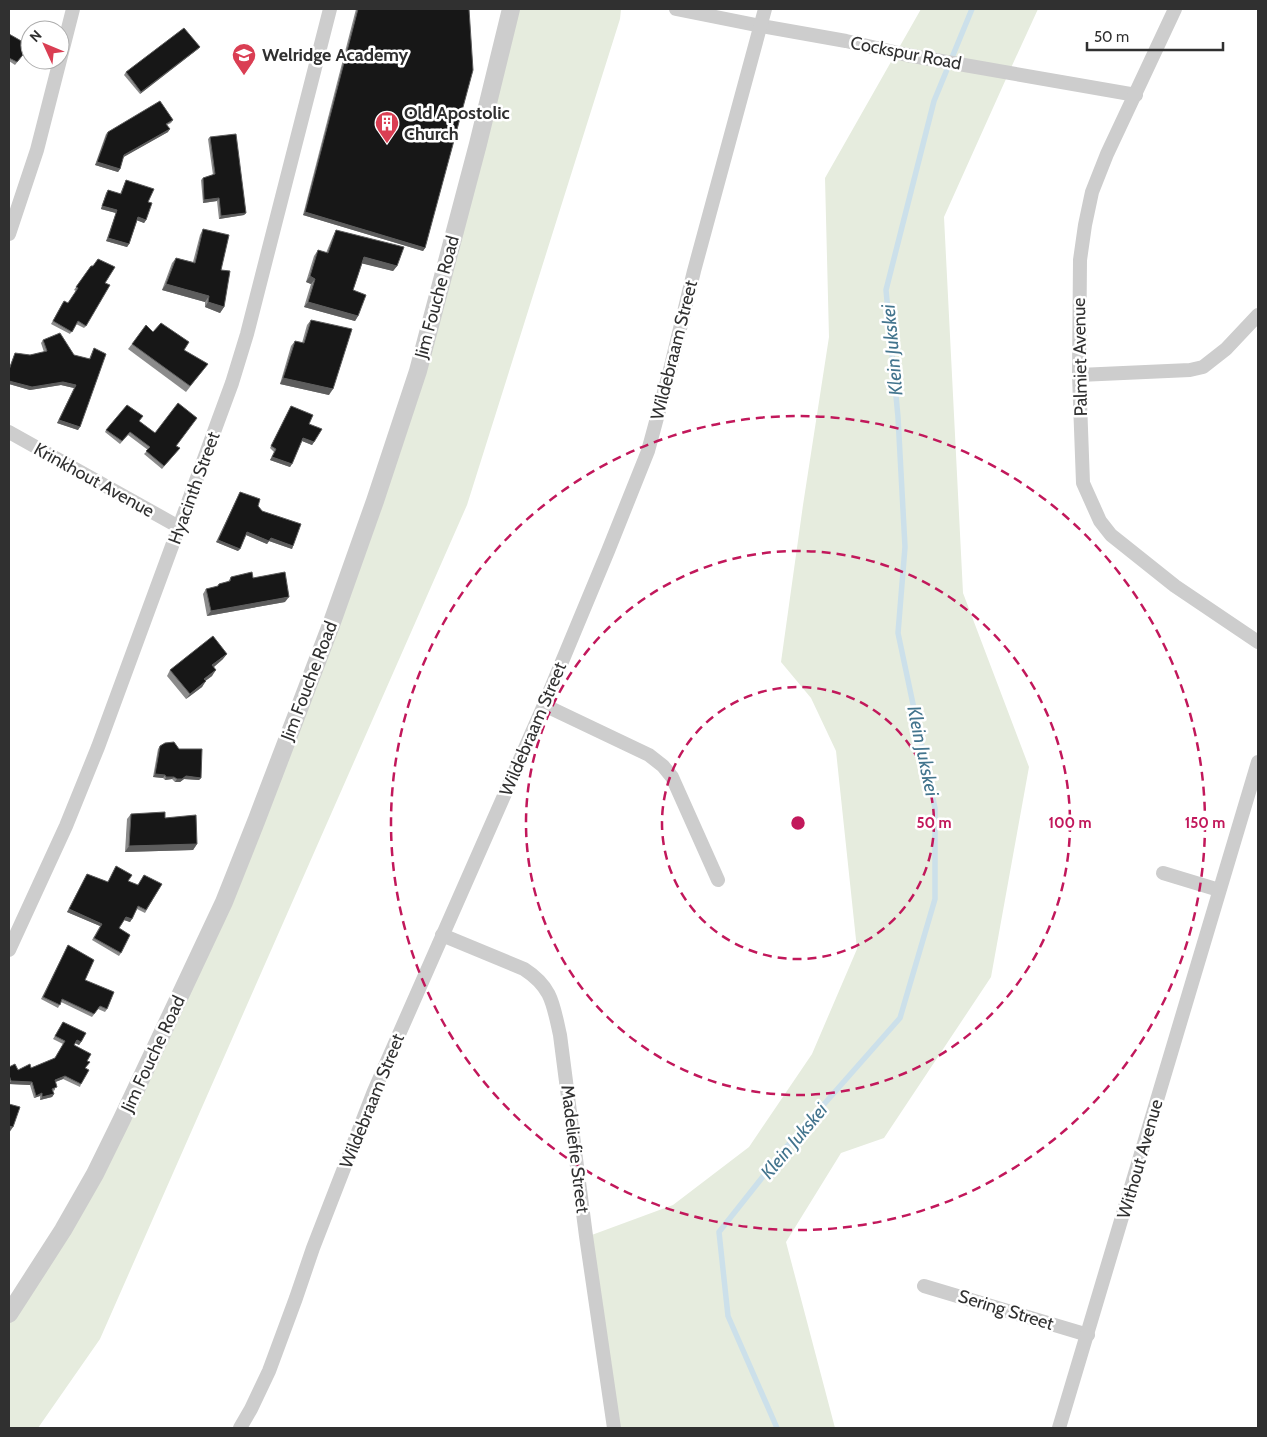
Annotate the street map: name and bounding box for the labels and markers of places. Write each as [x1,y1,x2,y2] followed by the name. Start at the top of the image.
[231,42,257,76] school or university icon: Welridge Academy
[262,44,409,66] place label: Welridge Academy
[404,102,510,145] place label: Old Apostolic Church
[374,110,400,144] building icon: Old Apostolic Church
[789,814,807,832] centre of rings

